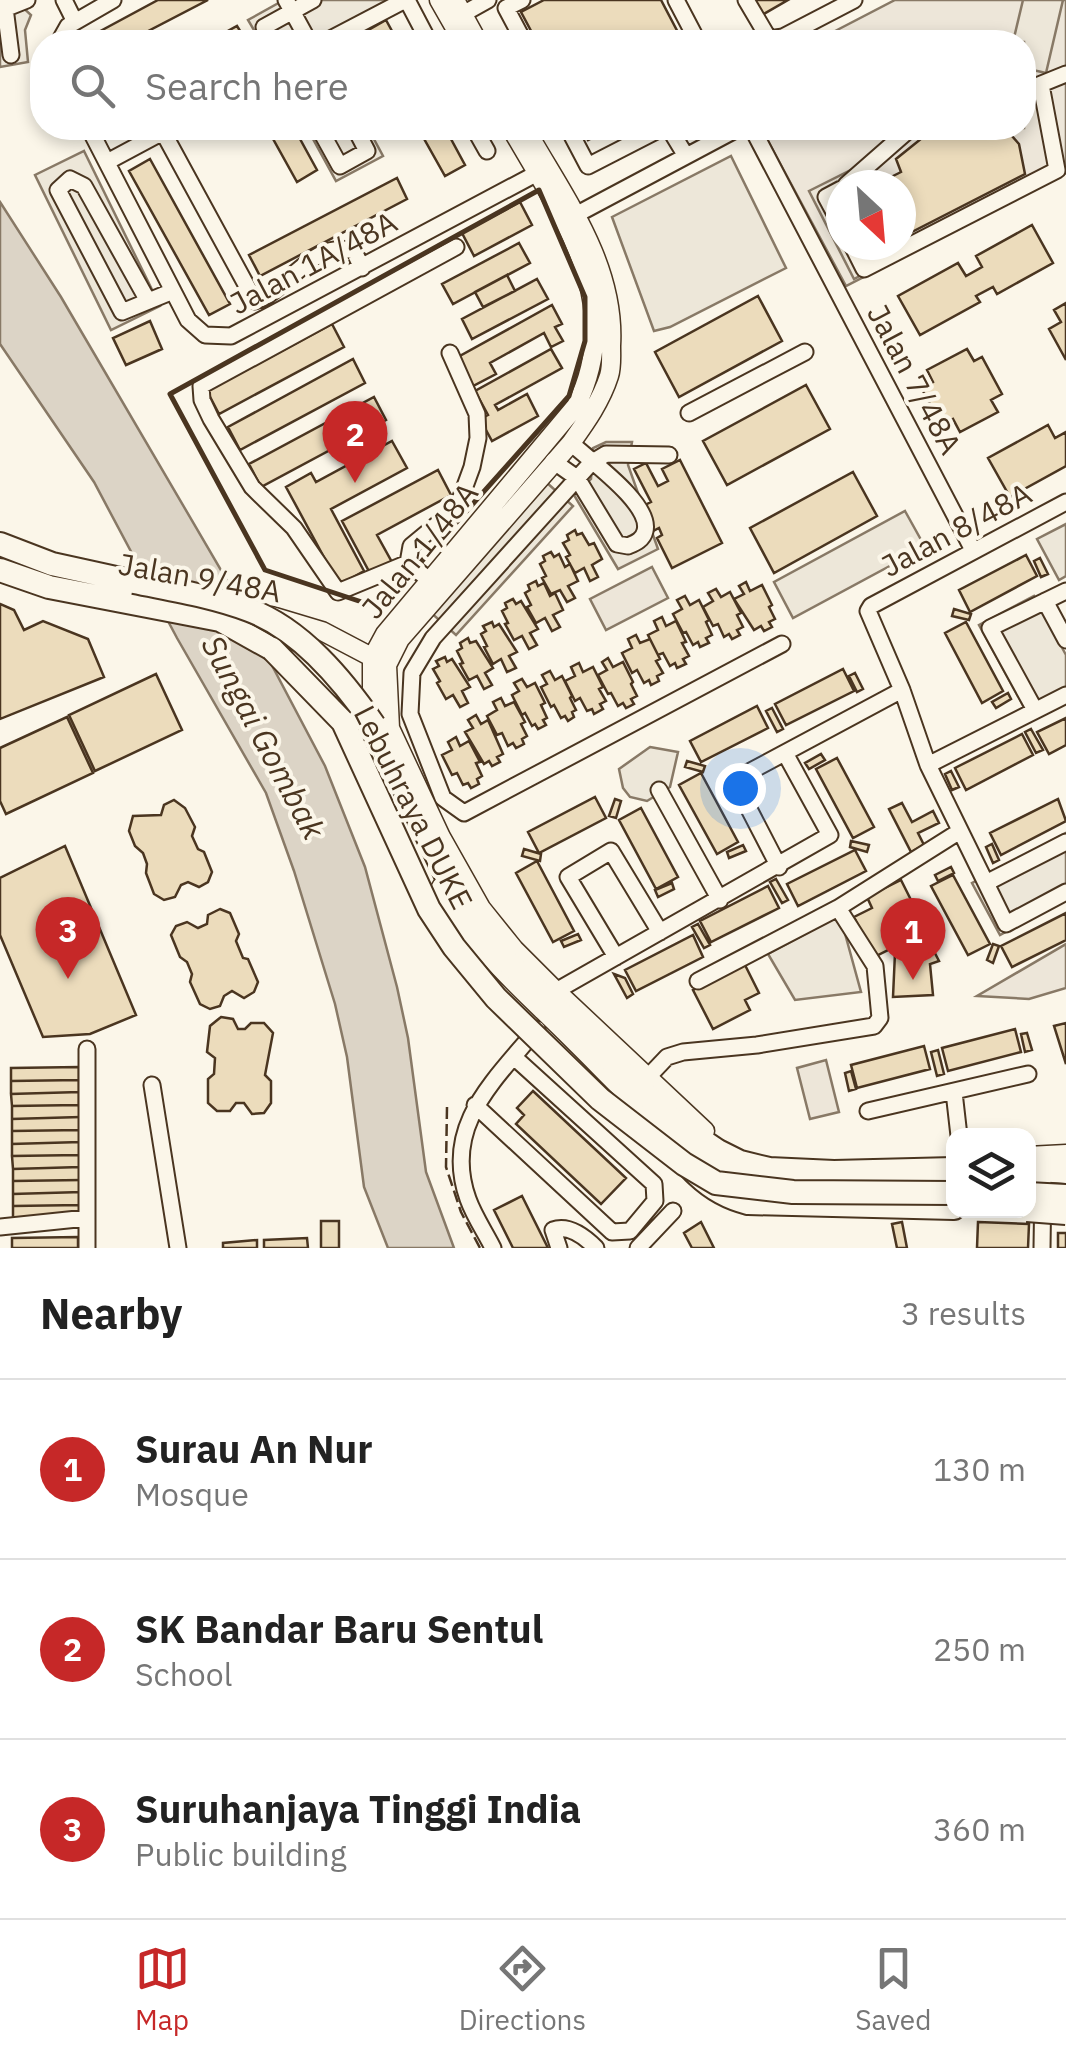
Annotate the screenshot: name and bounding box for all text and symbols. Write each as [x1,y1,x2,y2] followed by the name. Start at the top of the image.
[30,30,1036,140] search box
[65,58,120,113] icon: search
[145,61,349,110] text: Search here
[826,170,916,260] north arrow
[223,202,403,322] street label: Jalan 1A/48A
[859,297,971,461] street label: Jalan 7/48A
[322,400,388,483] pin: 2
[874,473,1038,585] street label: Jalan 8/48A
[352,474,486,626] street label: Jalan 1/48A
[116,544,284,610] street label: Jalan 9/48A
[193,628,336,847] water label: Sungai Gombak
[346,698,482,916] street label: Lebuhraya DUKE
[715,763,766,814] your location
[36,896,100,979] pin: 3
[880,898,946,980] pin: 1
[946,1128,1036,1218] map controls
[946,1128,1036,1218] button: layers
[40,1286,182,1341] text: Nearby
[901,1292,1026,1334] text: 3 results
[135,1424,373,1473] text: Surau An Nur
[63,1448,82,1490] text: 1
[933,1448,1026,1490] text: 130 m
[135,1473,249,1515] text: Mosque
[135,1604,543,1653] text: SK Bandar Baru Sentul
[63,1628,82,1670] text: 2
[933,1628,1026,1670] text: 250 m
[135,1653,232,1695] text: School
[135,1784,581,1833] text: Suruhanjaya Tinggi India
[63,1808,82,1850] text: 3
[933,1808,1026,1850] text: 360 m
[135,1833,347,1875] text: Public building
[135,1941,190,2038] tab: Map
[459,1941,586,2038] tab: Directions
[855,1941,931,2038] tab: Saved

